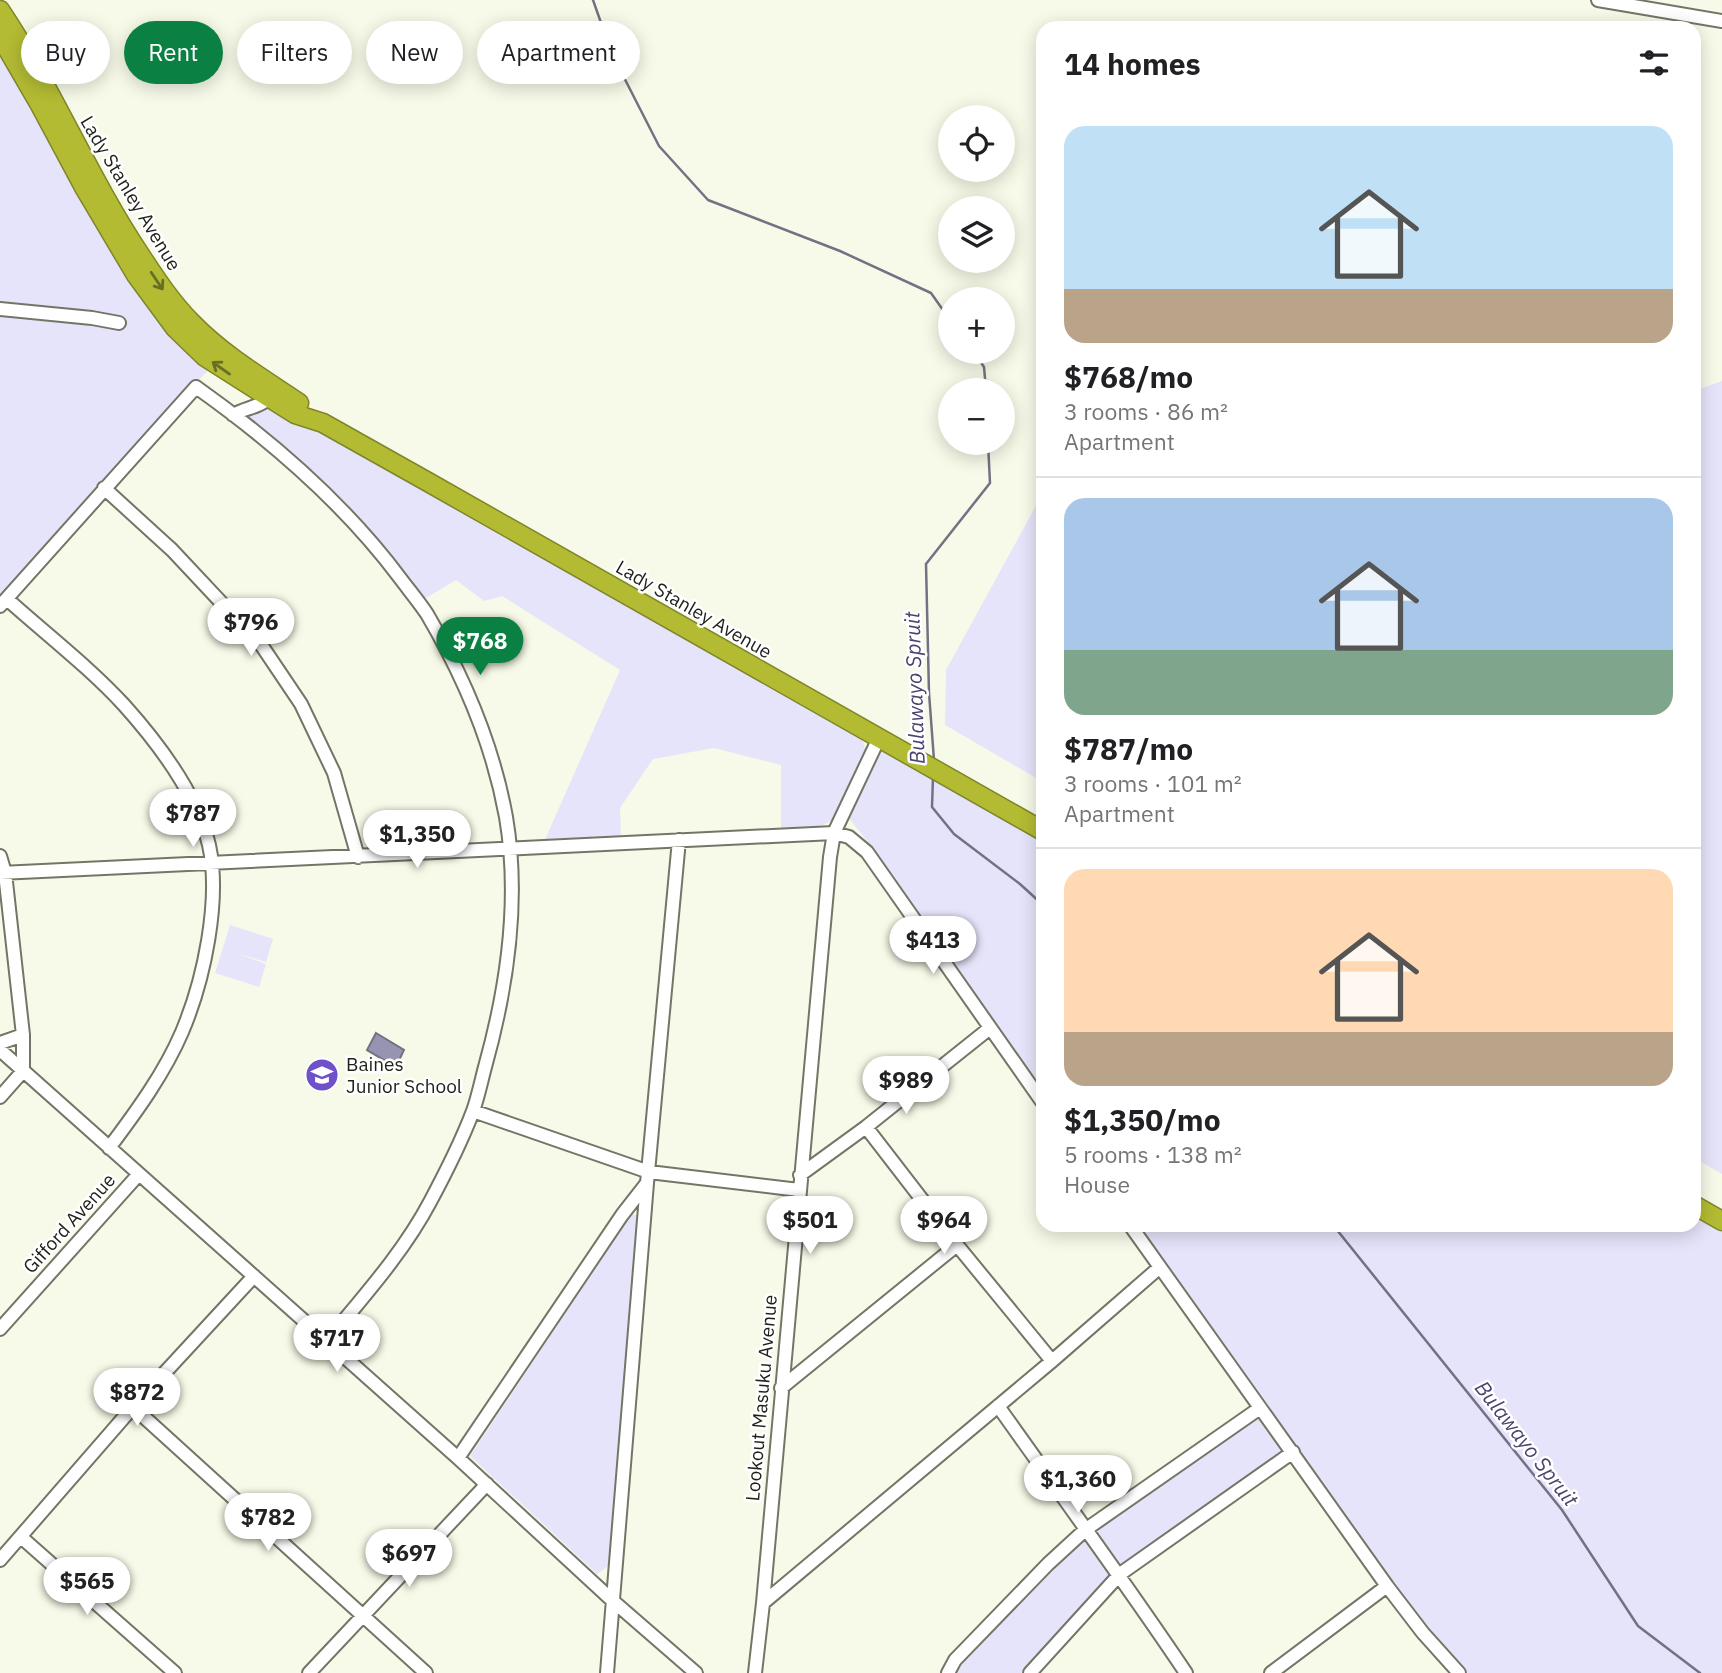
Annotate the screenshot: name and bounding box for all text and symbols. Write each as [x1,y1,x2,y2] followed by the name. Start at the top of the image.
[21,21,110,84] chip: Buy
[124,21,223,84] chip: Rent
[237,21,352,84] chip: Filters
[366,21,463,84] chip: New
[477,21,640,84] chip: Apartment
[1064,44,1201,83] text: 14 homes
[1635,44,1673,82] icon: filters
[938,105,1015,455] map controls
[938,105,1015,182] button: locate
[75,111,187,275] street label: Lady Stanley Avenue
[1306,171,1432,297] icon: home
[938,196,1015,273] button: layers
[151,270,165,290] one-way arrow
[938,287,1015,364] button: +
[1064,357,1193,396] text: $768/mo
[212,361,231,375] one-way arrow
[938,378,1015,455] button: −
[1064,396,1228,426] text: 3 rooms · 86 m²
[1064,426,1175,456] text: Apartment
[1306,543,1432,669] icon: home
[612,555,776,663] street label: Lady Stanley Avenue
[210,598,292,658] pin: $796
[223,606,279,636] text: $796
[897,610,931,765] water label: Bulawayo Spruit
[439,618,521,677] pin: $768
[452,625,508,655] text: $768
[1064,729,1193,768] text: $787/mo
[1064,768,1242,798] text: 3 rooms · 101 m²
[152,790,234,849] pin: $787
[165,797,221,827] text: $787
[1064,798,1175,828] text: Apartment
[360,810,474,870] pin: $1,350
[379,818,455,848] text: $1,350
[1306,914,1432,1040] icon: home
[892,916,974,976] pin: $413
[905,924,961,954] text: $413
[346,1052,462,1098] place label: Baines Junior School
[303,1056,341,1094] school or university icon: Baines Junior School
[865,1056,947,1116] pin: $989
[878,1064,934,1094] text: $989
[1064,1100,1221,1139] text: $1,350/mo
[1064,1139,1242,1169] text: 5 rooms · 138 m²
[18,1168,120,1278] street label: Gifford Avenue
[1064,1169,1130,1199] text: House
[769,1196,851,1256] pin: $501
[903,1196,985,1256] pin: $964
[782,1204,838,1234] text: $501
[916,1204,972,1234] text: $964
[740,1294,782,1502] street label: Lookout Masuku Avenue
[296,1314,378,1374] pin: $717
[309,1322,365,1352] text: $717
[96,1368,178,1428] pin: $872
[1469,1374,1586,1513] water label: Bulawayo Spruit
[109,1376,165,1406] text: $872
[1021,1456,1135,1515] pin: $1,360
[1040,1463,1116,1493] text: $1,360
[227,1494,309,1553] pin: $782
[240,1501,296,1531] text: $782
[368,1530,450,1589] pin: $697
[381,1537,437,1567] text: $697
[46,1558,128,1617] pin: $565
[59,1565,115,1595] text: $565

